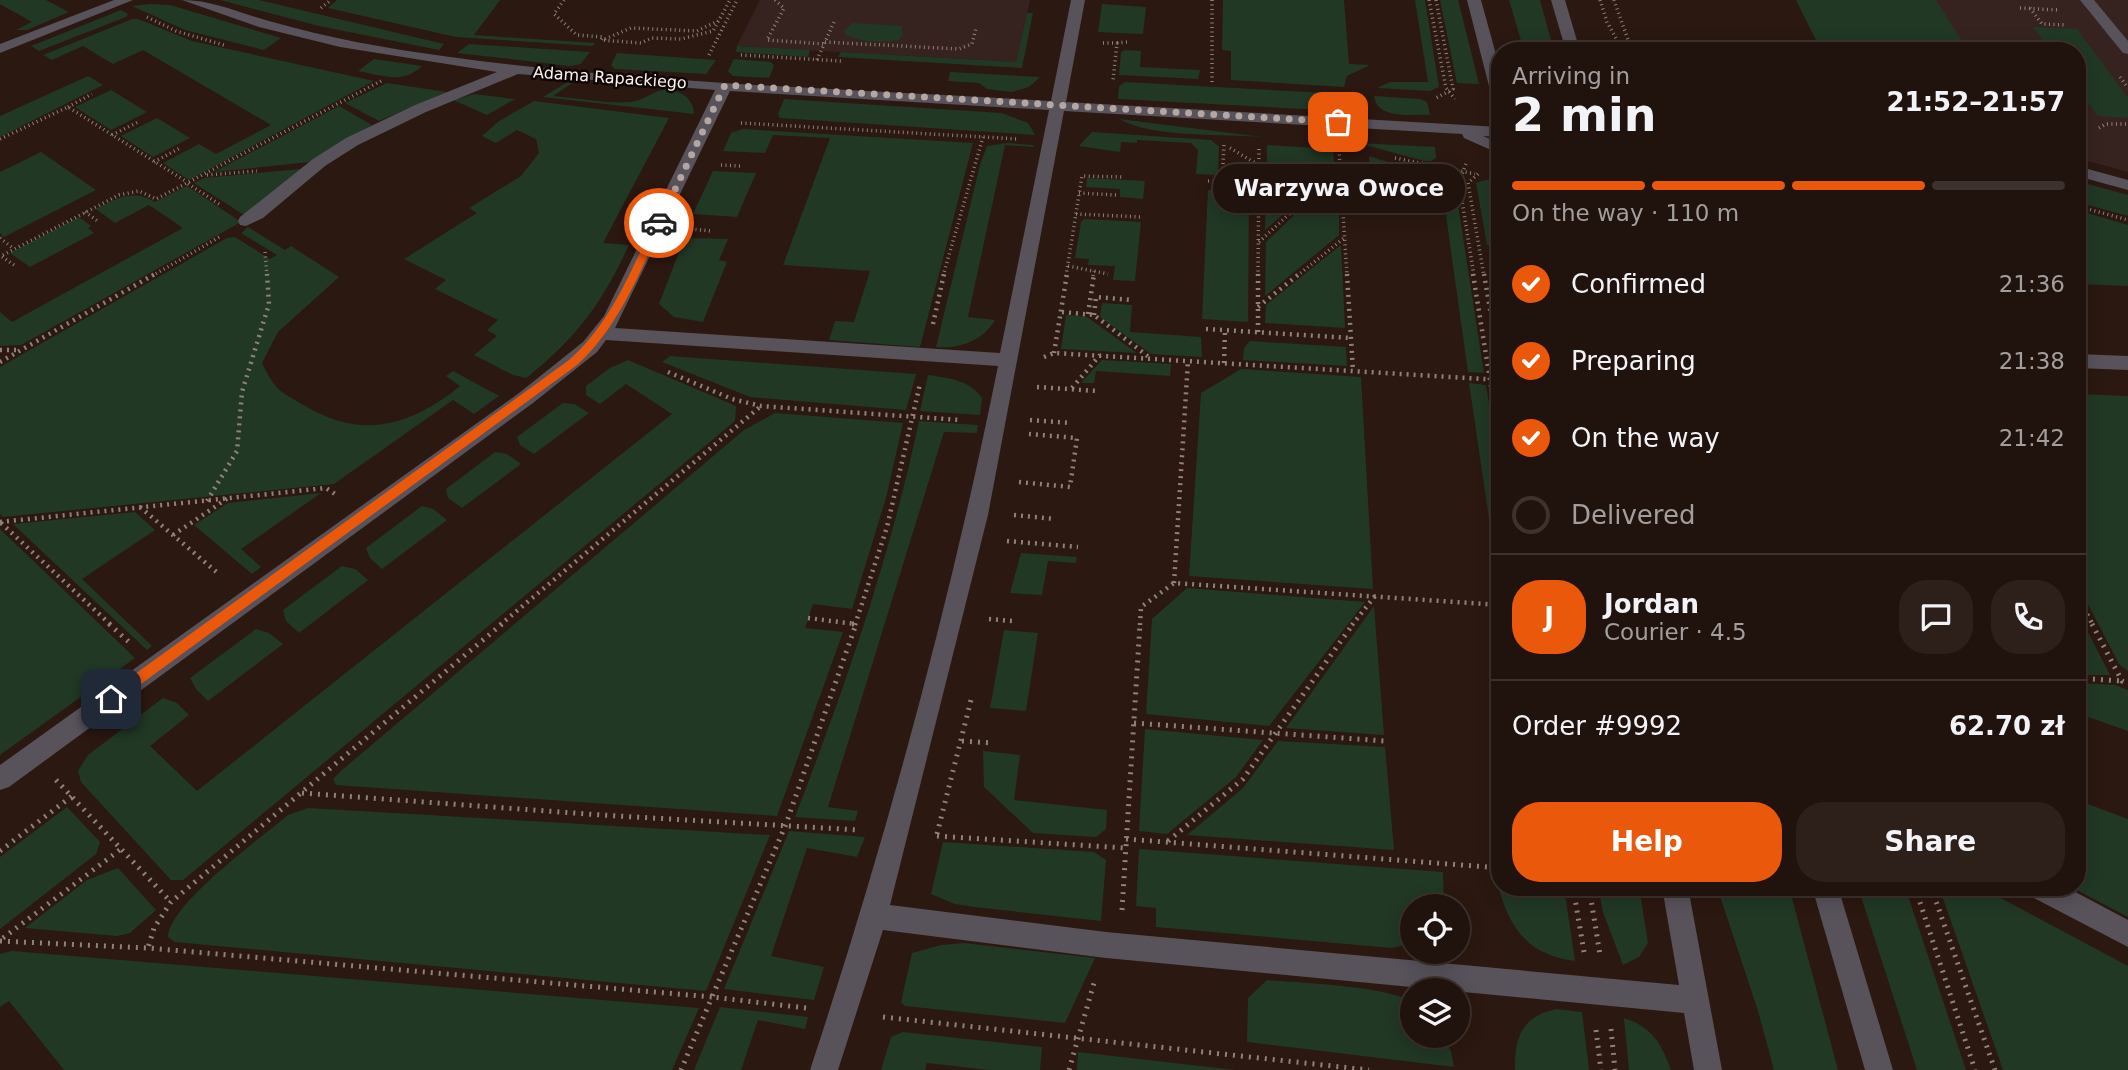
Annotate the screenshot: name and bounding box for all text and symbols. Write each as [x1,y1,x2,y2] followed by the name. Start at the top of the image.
[533,63,687,92] street label: Adama Rapackiego
[1512,63,1630,89] text: Arriving in
[1886,87,2065,117] text: 21:52–21:57
[1512,88,1656,142] text: 2 min
[1308,92,1368,152] pin
[1319,103,1357,141] icon: bag
[1212,164,1464,213] callout: Warzywa Owoce
[1234,175,1444,201] text: Warzywa Owoce
[624,188,694,258] courier
[1512,200,1739,226] text: On the way · 110 m
[640,204,678,242] icon: car
[1512,265,1550,303] icon: check
[1571,269,1706,299] text: Confirmed
[1999,271,2065,297] text: 21:36
[1512,342,1550,380] icon: check
[1571,346,1696,376] text: Preparing
[1999,348,2065,374] text: 21:38
[1512,419,1550,457] icon: check
[1571,423,1720,453] text: On the way
[1999,425,2065,451] text: 21:42
[1571,500,1695,530] text: Delivered
[1899,580,1973,654] button: chat
[1991,580,2065,654] button: phone
[1604,589,1699,619] text: Jordan
[1544,602,1554,632] text: J
[1604,619,1747,645] text: Courier · 4.5
[81,669,141,729] pin
[92,680,130,718] icon: home
[1512,711,1682,741] text: Order #9992
[1949,711,2065,741] text: 62.70 zł
[1512,802,1782,882] button: Help
[1796,802,2065,882] button: Share
[1400,894,1470,1048] map controls
[1400,894,1470,964] button: locate
[1400,978,1470,1048] button: layers

